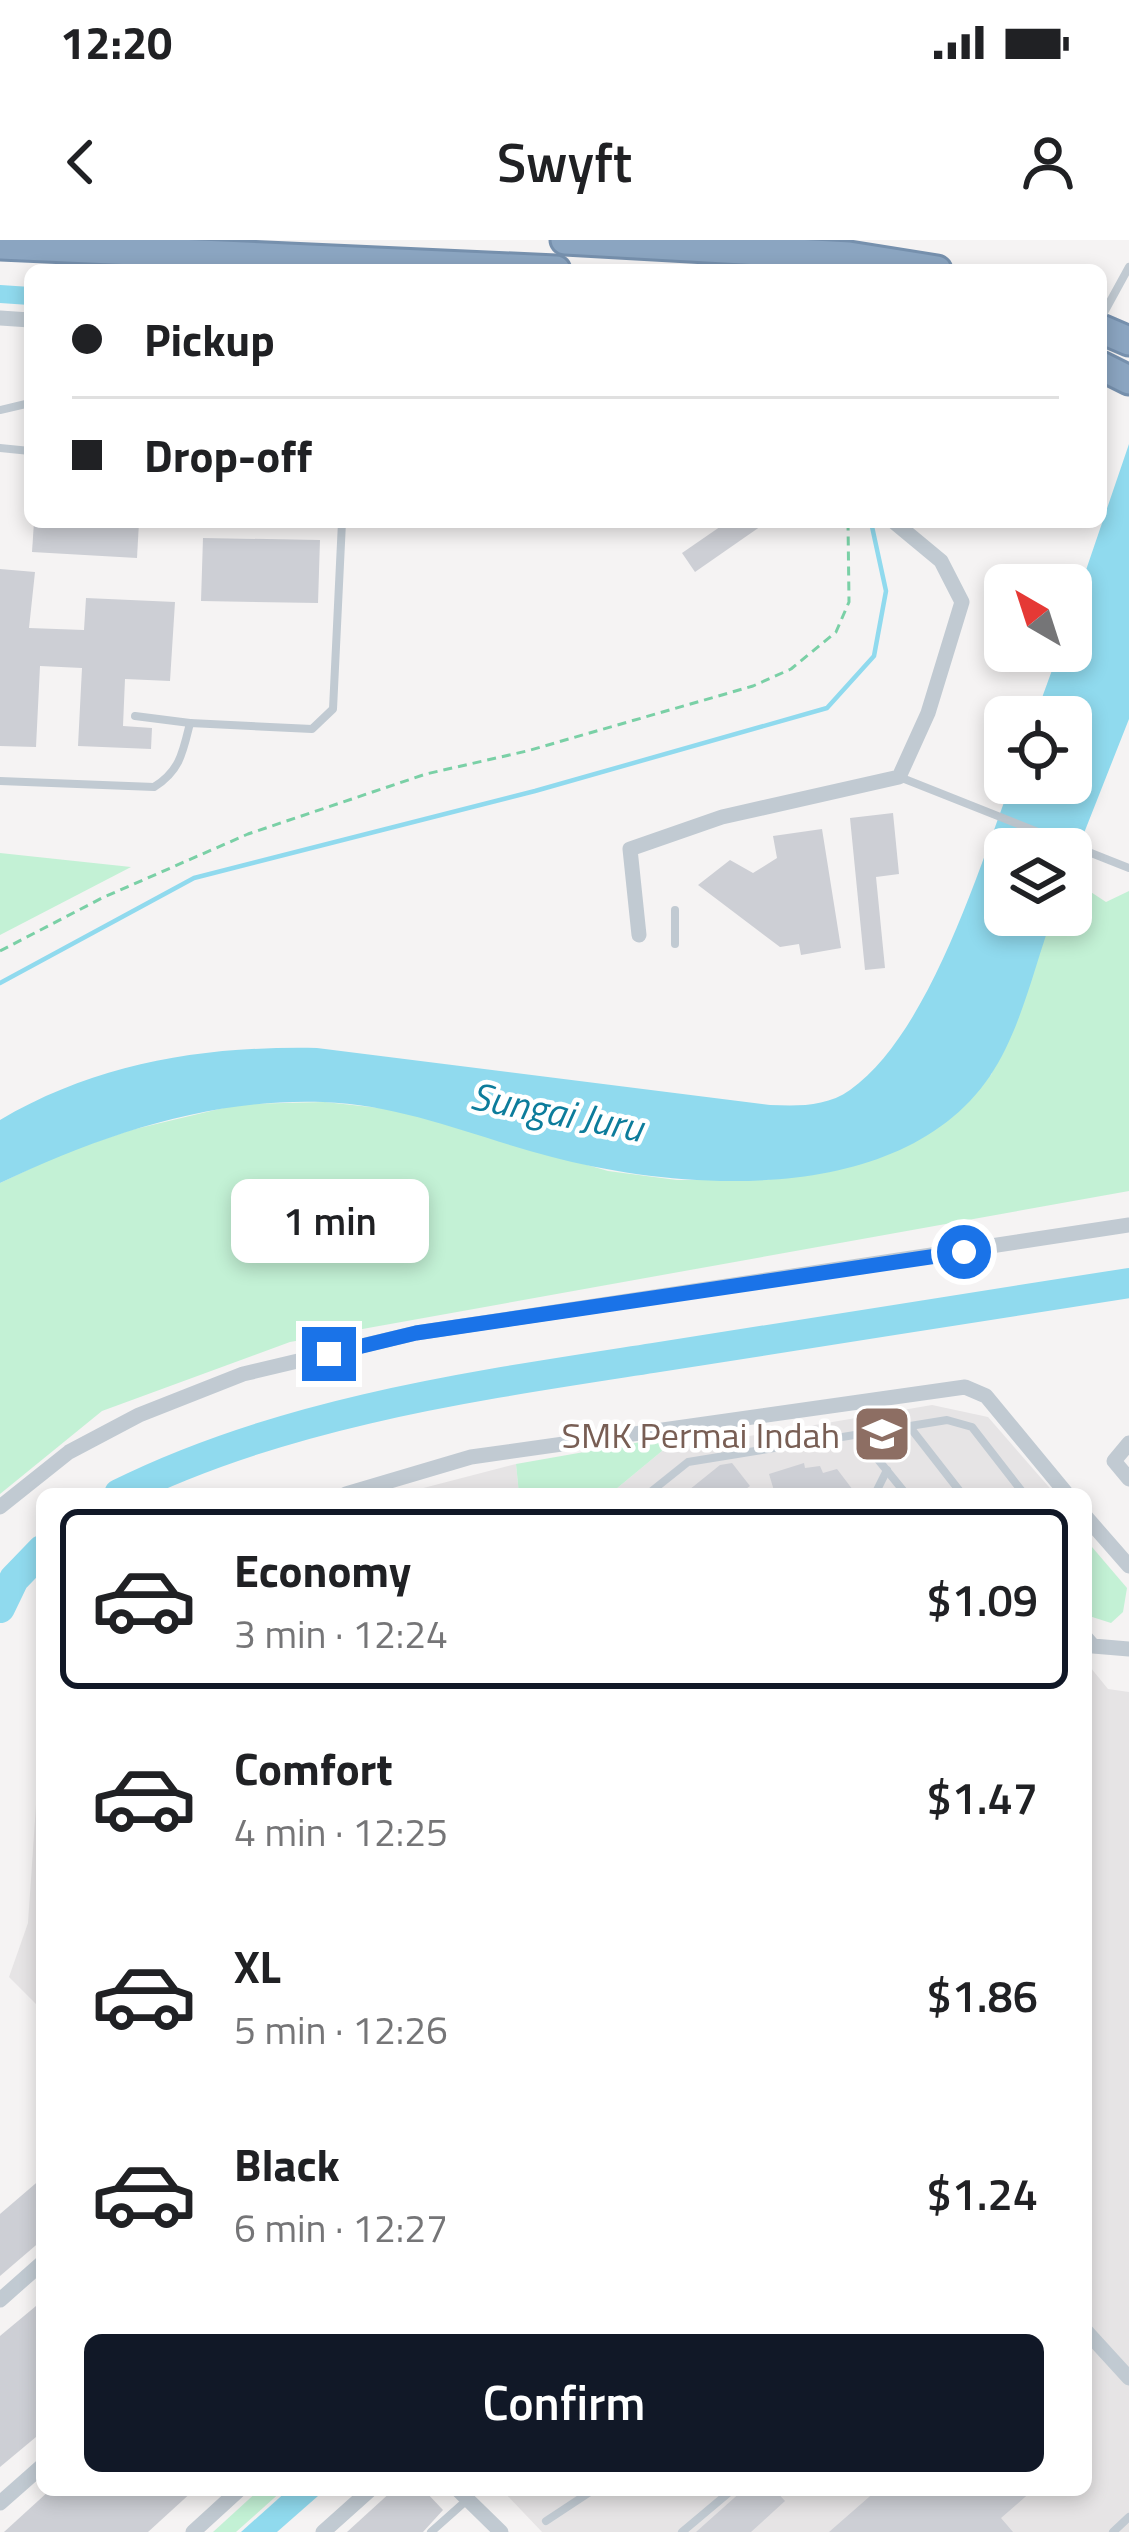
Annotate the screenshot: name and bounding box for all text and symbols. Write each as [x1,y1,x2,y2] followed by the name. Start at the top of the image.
[60,8,172,76] text: 12:20
[497,121,632,203] text: Swyft
[48,129,114,195] icon: back
[1015,129,1081,195] icon: person
[144,305,275,373] text: Pickup
[144,421,312,489] text: Drop-off
[984,564,1092,672] north arrow
[984,564,1092,936] map controls
[984,696,1092,804] button: locate
[984,828,1092,936] button: layers
[466,1065,651,1157] water label: Sungai Juru
[230,1180,428,1264] callout: 1 min
[283,1191,377,1250] text: 1 min
[937,1225,991,1279] route start
[302,1327,356,1381] route end
[851,1403,913,1465] school or university icon: SMK Permai Indah
[561,1407,840,1462] place label: SMK Permai Indah
[234,1536,411,1604] text: Economy
[90,1545,198,1653] icon: car
[926,1565,1038,1633] text: $1.09
[234,1604,448,1663] text: 3 min · 12:24
[234,1734,393,1802] text: Comfort
[90,1743,198,1851] icon: car
[926,1763,1038,1831] text: $1.47
[234,1802,448,1861] text: 4 min · 12:25
[234,1932,281,2000] text: XL
[90,1941,198,2049] icon: car
[926,1961,1038,2029] text: $1.86
[234,2000,448,2059] text: 5 min · 12:26
[234,2130,340,2198] text: Black
[90,2139,198,2247] icon: car
[926,2159,1038,2227] text: $1.24
[234,2198,448,2257] text: 6 min · 12:27
[84,2334,1044,2472] button: Confirm

